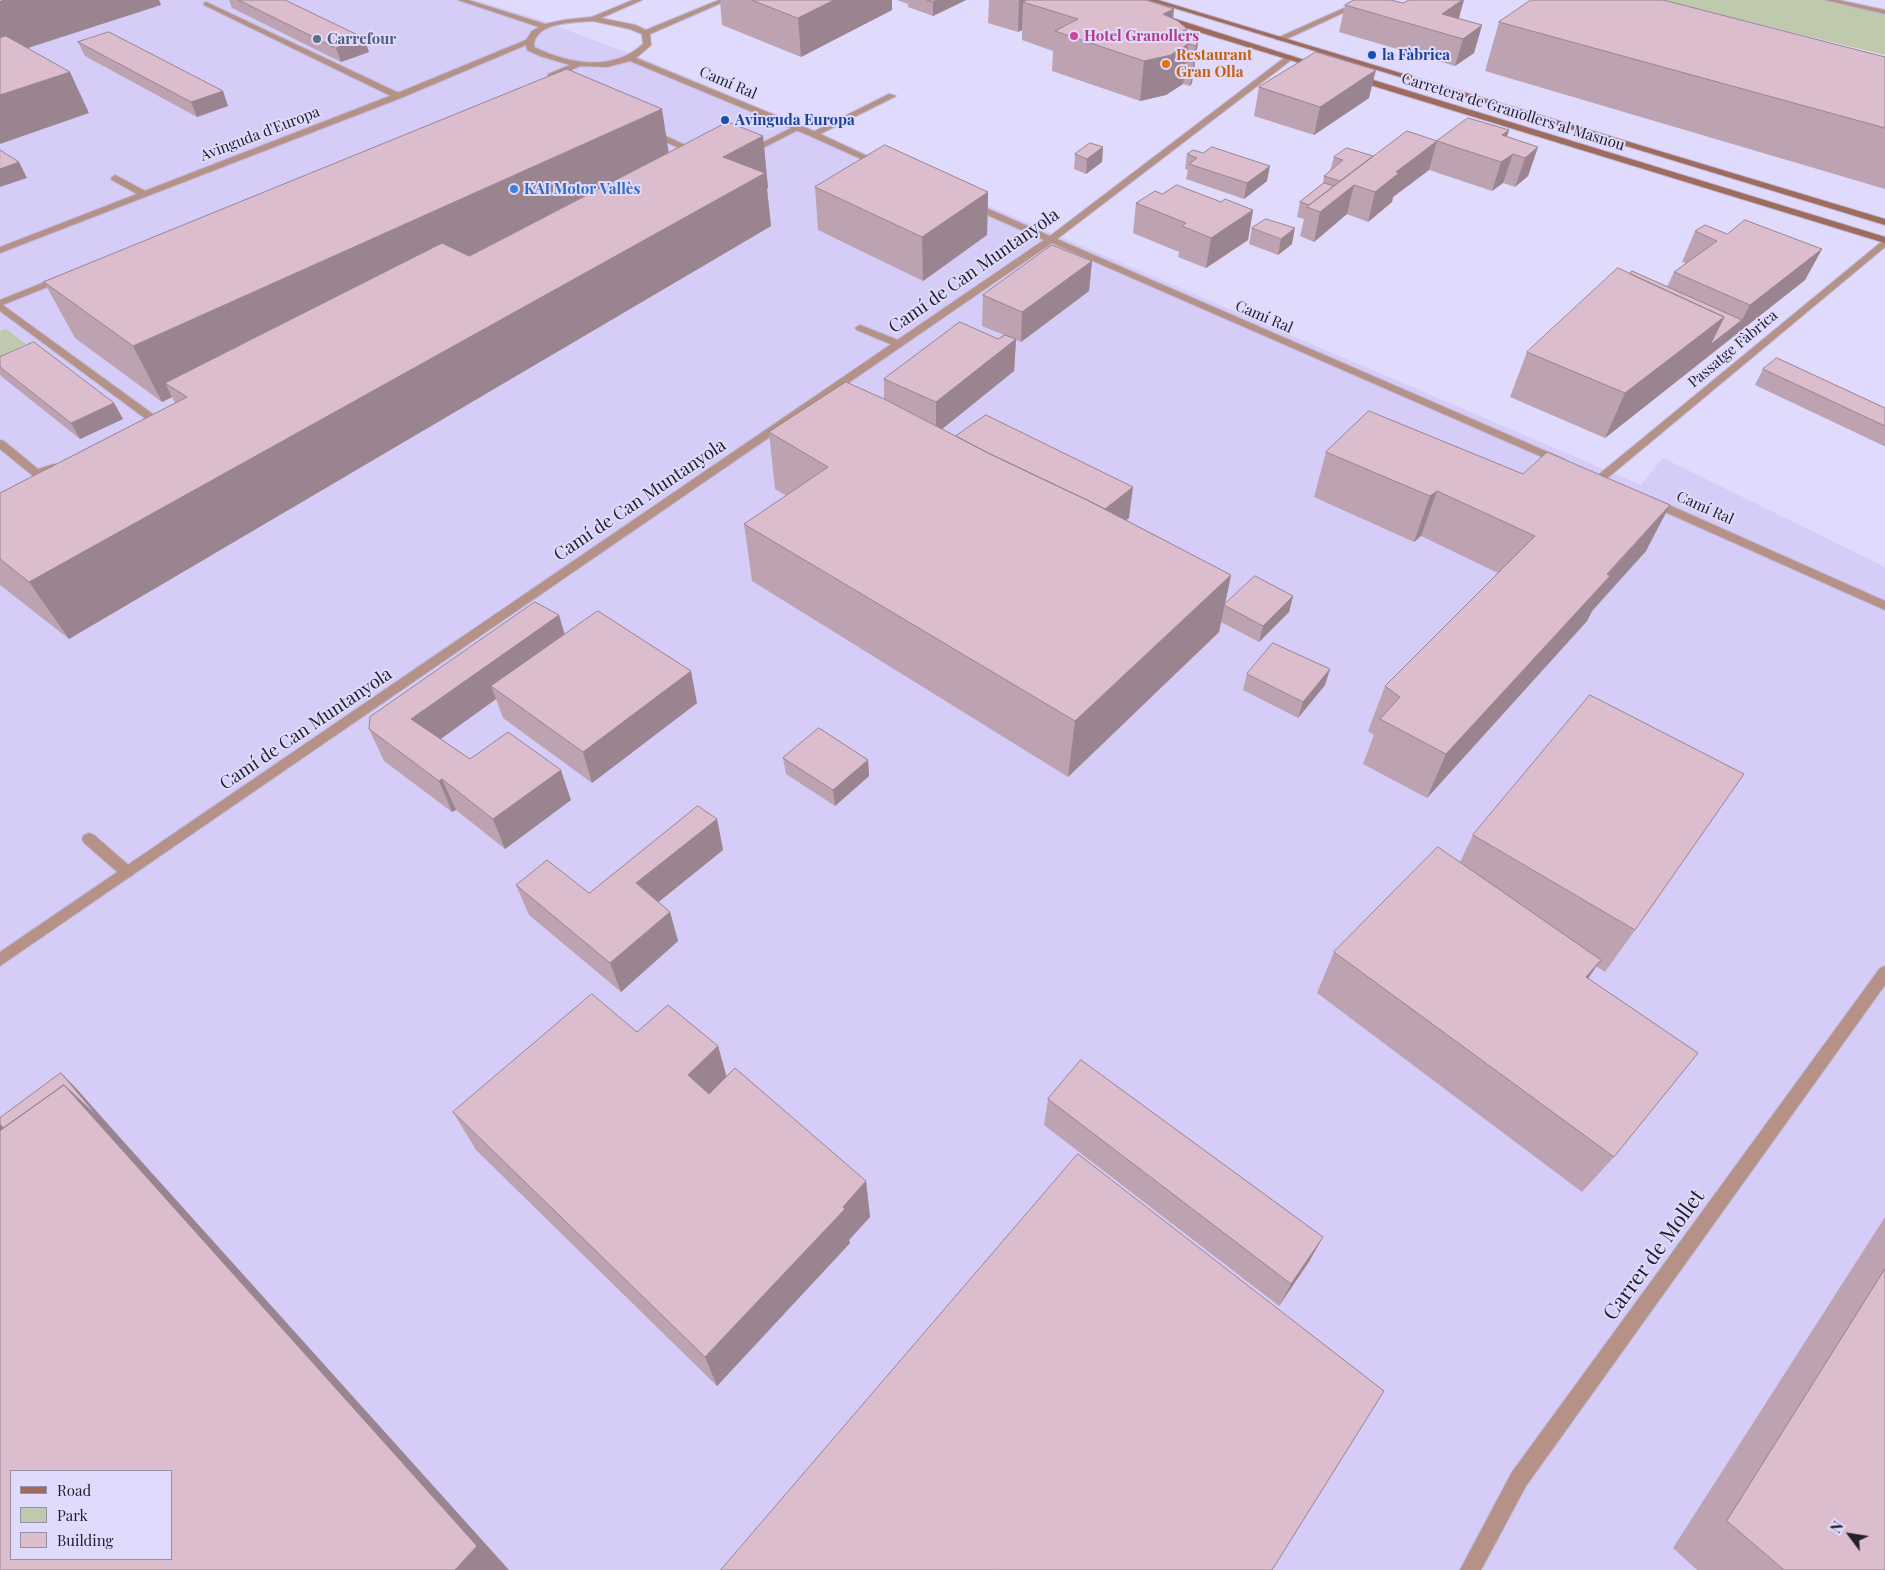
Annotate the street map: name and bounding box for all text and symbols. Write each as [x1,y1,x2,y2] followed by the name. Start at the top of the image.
[1084,27,1199,45] place label: Hotel Granollers
[327,30,396,48] place label: Carrefour
[1068,30,1080,42] marker: Hotel Granollers
[311,33,323,45] marker: Carrefour
[1176,46,1252,81] place label: Restaurant Gran Olla
[1382,46,1450,64] place label: la Fàbrica
[1366,49,1378,61] marker: la Fàbrica
[1160,58,1172,70] marker: Restaurant Gran Olla
[697,63,759,103] street label: Camí Ral
[1399,69,1627,155] street label: Carretera de Granollers al Masnou
[198,103,322,165] street label: Avinguda d'Europa
[735,111,855,129] place label: Avinguda Europa
[719,114,731,126] marker: Avinguda Europa
[524,180,640,198] place label: KAI Motor Vallès
[508,183,520,195] marker: KAI Motor Vallès
[885,204,1063,338] street label: Camí de Can Muntanyola
[1233,297,1295,337] street label: Camí Ral
[1685,306,1781,392] street label: Passatge Fàbrica
[550,434,730,566] street label: Camí de Can Muntanyola
[1674,487,1736,529] street label: Camí Ral
[216,663,396,795] street label: Camí de Can Muntanyola
[1598,1185,1710,1325] street label: Carrer de Mollet
[10,1470,172,1560] legend
[57,1480,91,1500] text: Road
[57,1505,88,1525] text: Park
[1825,1510,1875,1560] north arrow
[1826,1518,1847,1536] text: N
[57,1530,113,1550] text: Building

